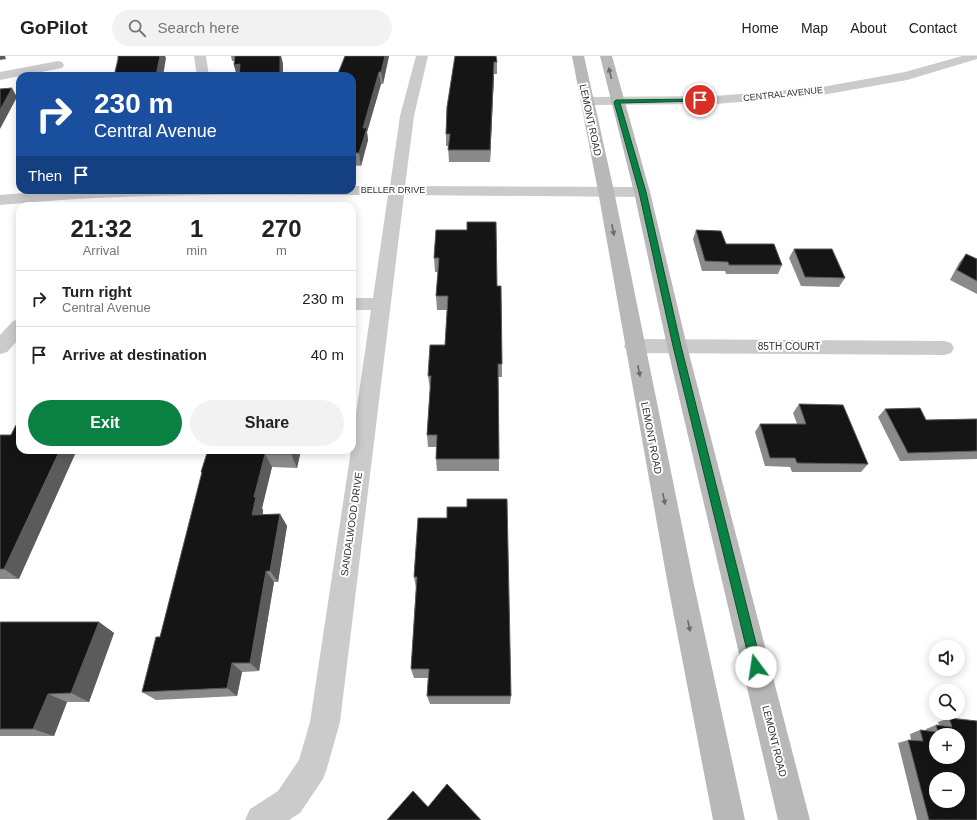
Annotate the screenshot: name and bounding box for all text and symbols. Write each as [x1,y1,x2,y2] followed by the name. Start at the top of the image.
[112,10,392,46] search box
[20,17,88,38] text: GoPilot
[126,17,148,39] icon: search
[158,19,239,36] text: Search here
[742,20,779,36] text: Home
[801,20,828,36] text: Map
[850,20,887,36] text: About
[909,20,957,36] text: Contact
[606,67,612,79] one-way arrow
[578,83,603,157] street label: LEMONT ROAD
[683,83,717,117] pin
[743,85,823,103] street label: CENTRAL AVENUE
[28,88,80,140] icon: right
[94,88,173,119] text: 230 m
[689,89,711,111] icon: arrive
[94,121,217,141] text: Central Avenue
[70,164,92,186] icon: arrive
[28,167,62,184] text: Then
[361,185,425,195] street label: BELLER DRIVE
[70,215,132,242] text: 21:32
[190,215,203,242] text: 1
[262,215,302,242] text: 270
[610,224,616,236] one-way arrow
[83,243,120,258] text: Arrival
[186,243,207,258] text: min
[276,243,287,258] text: m
[62,283,132,300] text: Turn right
[28,288,50,310] icon: right
[302,290,344,307] text: 230 m
[62,300,151,315] text: Central Avenue
[758,341,820,352] street label: 85TH COURT
[28,344,50,366] icon: arrive
[62,346,207,363] text: Arrive at destination
[311,346,344,363] text: 40 m
[637,365,643,377] one-way arrow
[28,400,182,446] button: Exit
[190,400,344,446] button: Share
[639,401,664,475] street label: LEMONT ROAD
[339,471,364,577] street label: SANDALWOOD DRIVE
[661,493,667,505] one-way arrow
[687,620,693,633] one-way arrow
[929,640,965,808] map controls
[929,640,965,676] button: sound
[735,646,777,688] position arrow
[929,684,965,720] button: search
[760,704,789,778] street label: LEMONT ROAD
[929,728,965,764] button: +
[929,772,965,808] button: −

